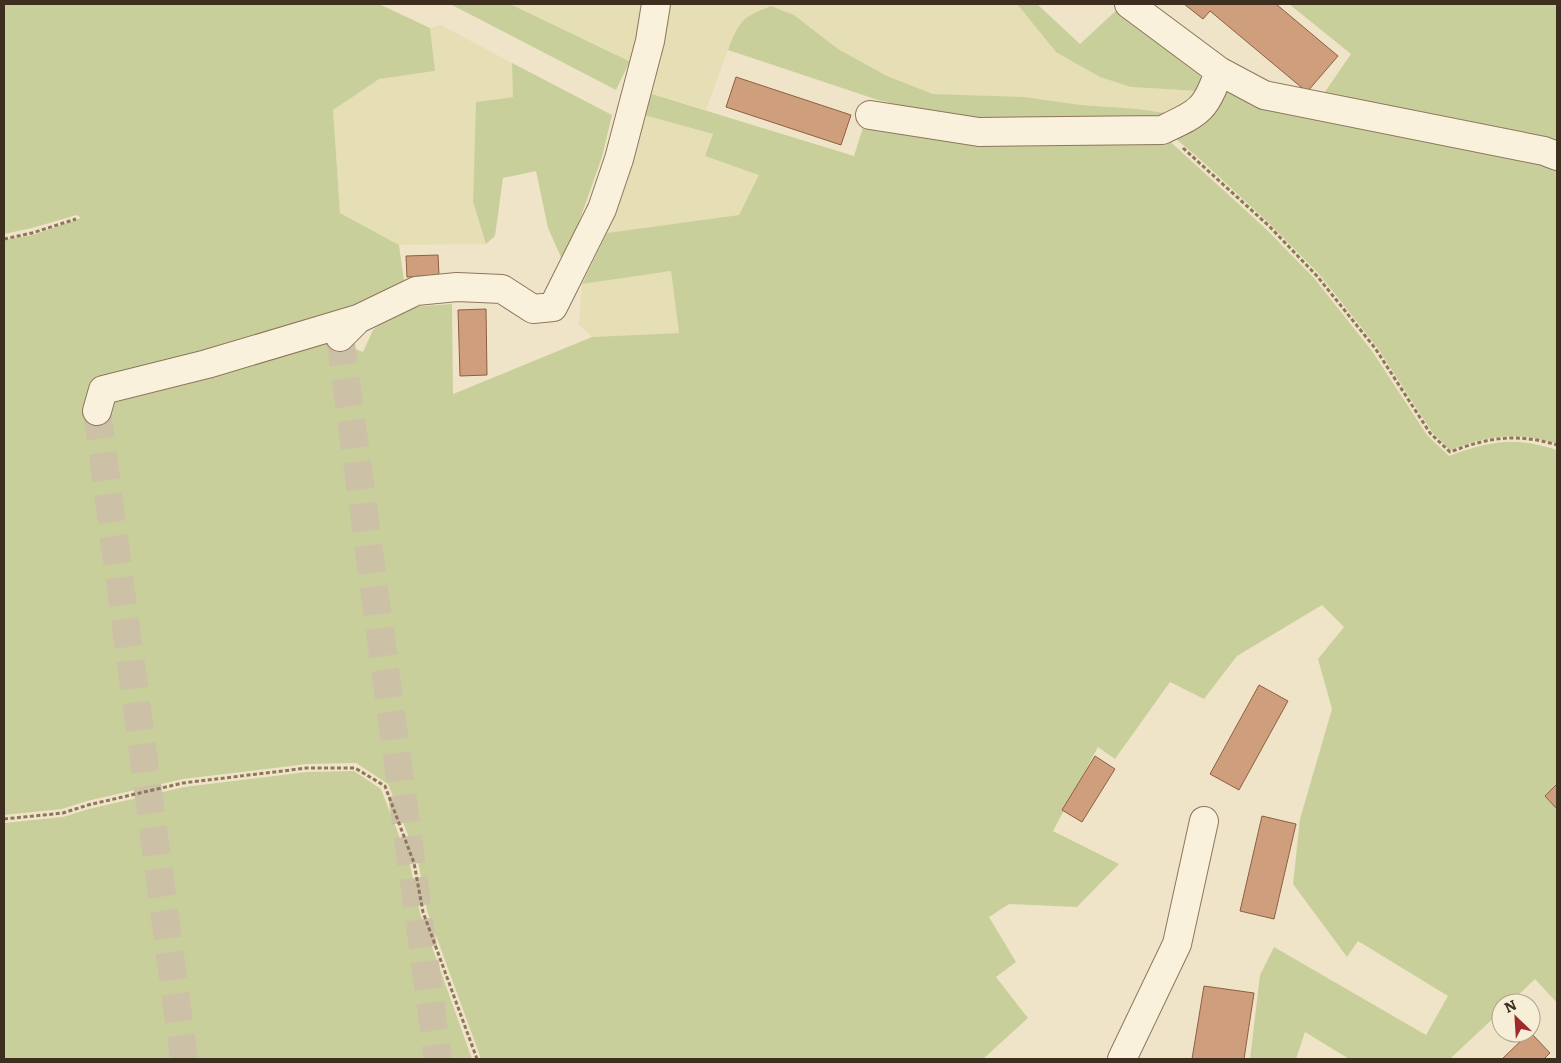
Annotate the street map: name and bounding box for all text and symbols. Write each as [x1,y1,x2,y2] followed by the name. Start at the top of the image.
[1491,993,1541,1043] north arrow
[1501,994,1520,1017] text: N

